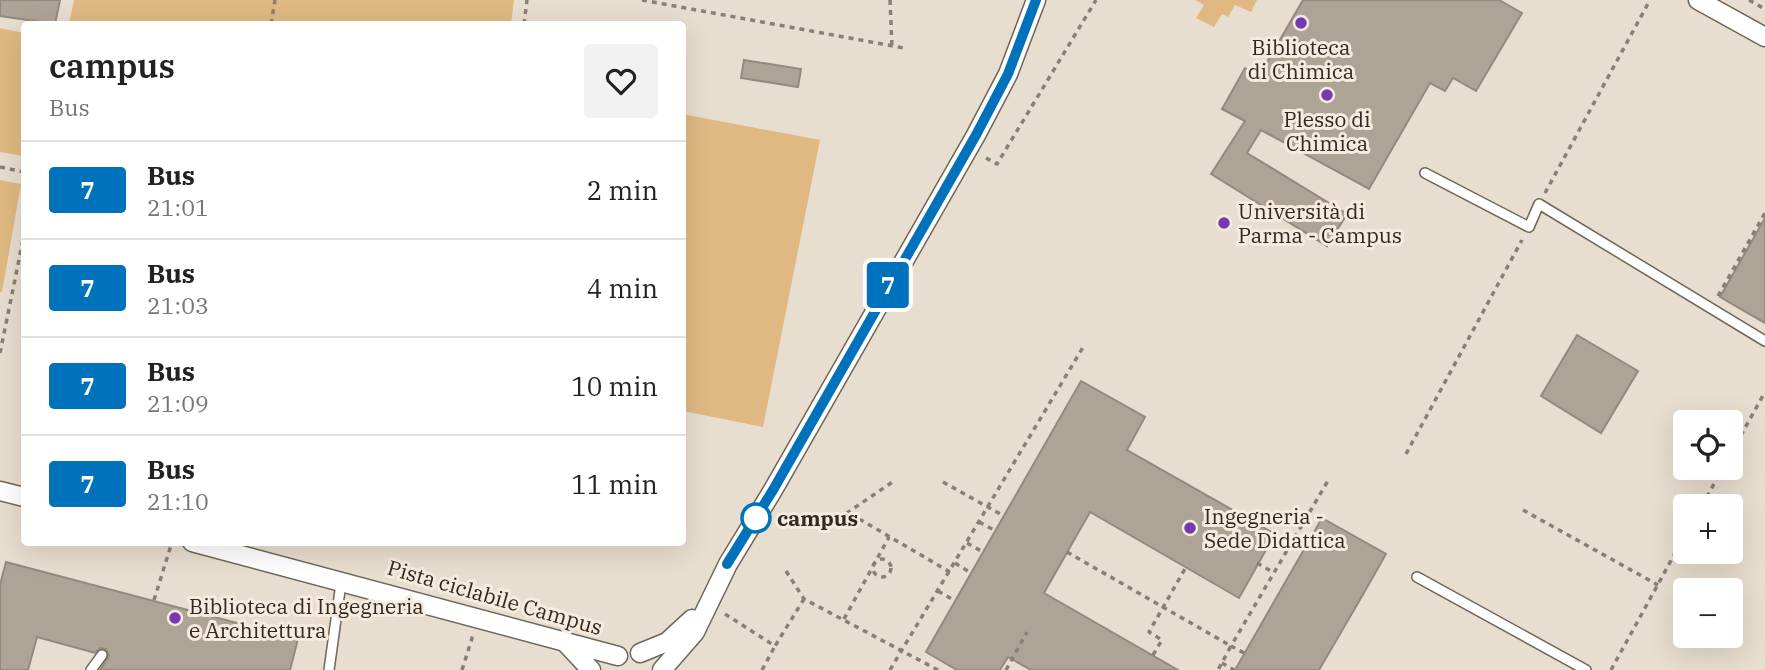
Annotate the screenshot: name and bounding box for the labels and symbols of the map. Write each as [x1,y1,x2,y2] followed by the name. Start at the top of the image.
[1293,15,1309,31] marker: Biblioteca di Chimica
[1248,33,1354,85] place label: Biblioteca di Chimica
[1319,87,1335,103] marker: Plesso di Chimica
[1283,105,1371,157] place label: Plesso di Chimica
[1238,197,1402,249] place label: Università di Parma - Campus
[1216,215,1232,231] marker: Università di Parma - Campus
[865,262,911,308] line badge: 7
[1204,502,1346,554] place label: Ingegneria - Sede Didattica
[741,503,771,533] marker: campus
[777,504,858,532] place label: campus
[1182,520,1198,536] marker: Ingegneria - Sede Didattica
[384,553,606,641] street label: Pista ciclabile Campus
[189,592,424,644] place label: Biblioteca di Ingegneria e Architettura
[167,610,183,626] marker: Biblioteca di Ingegneria e Architettura

